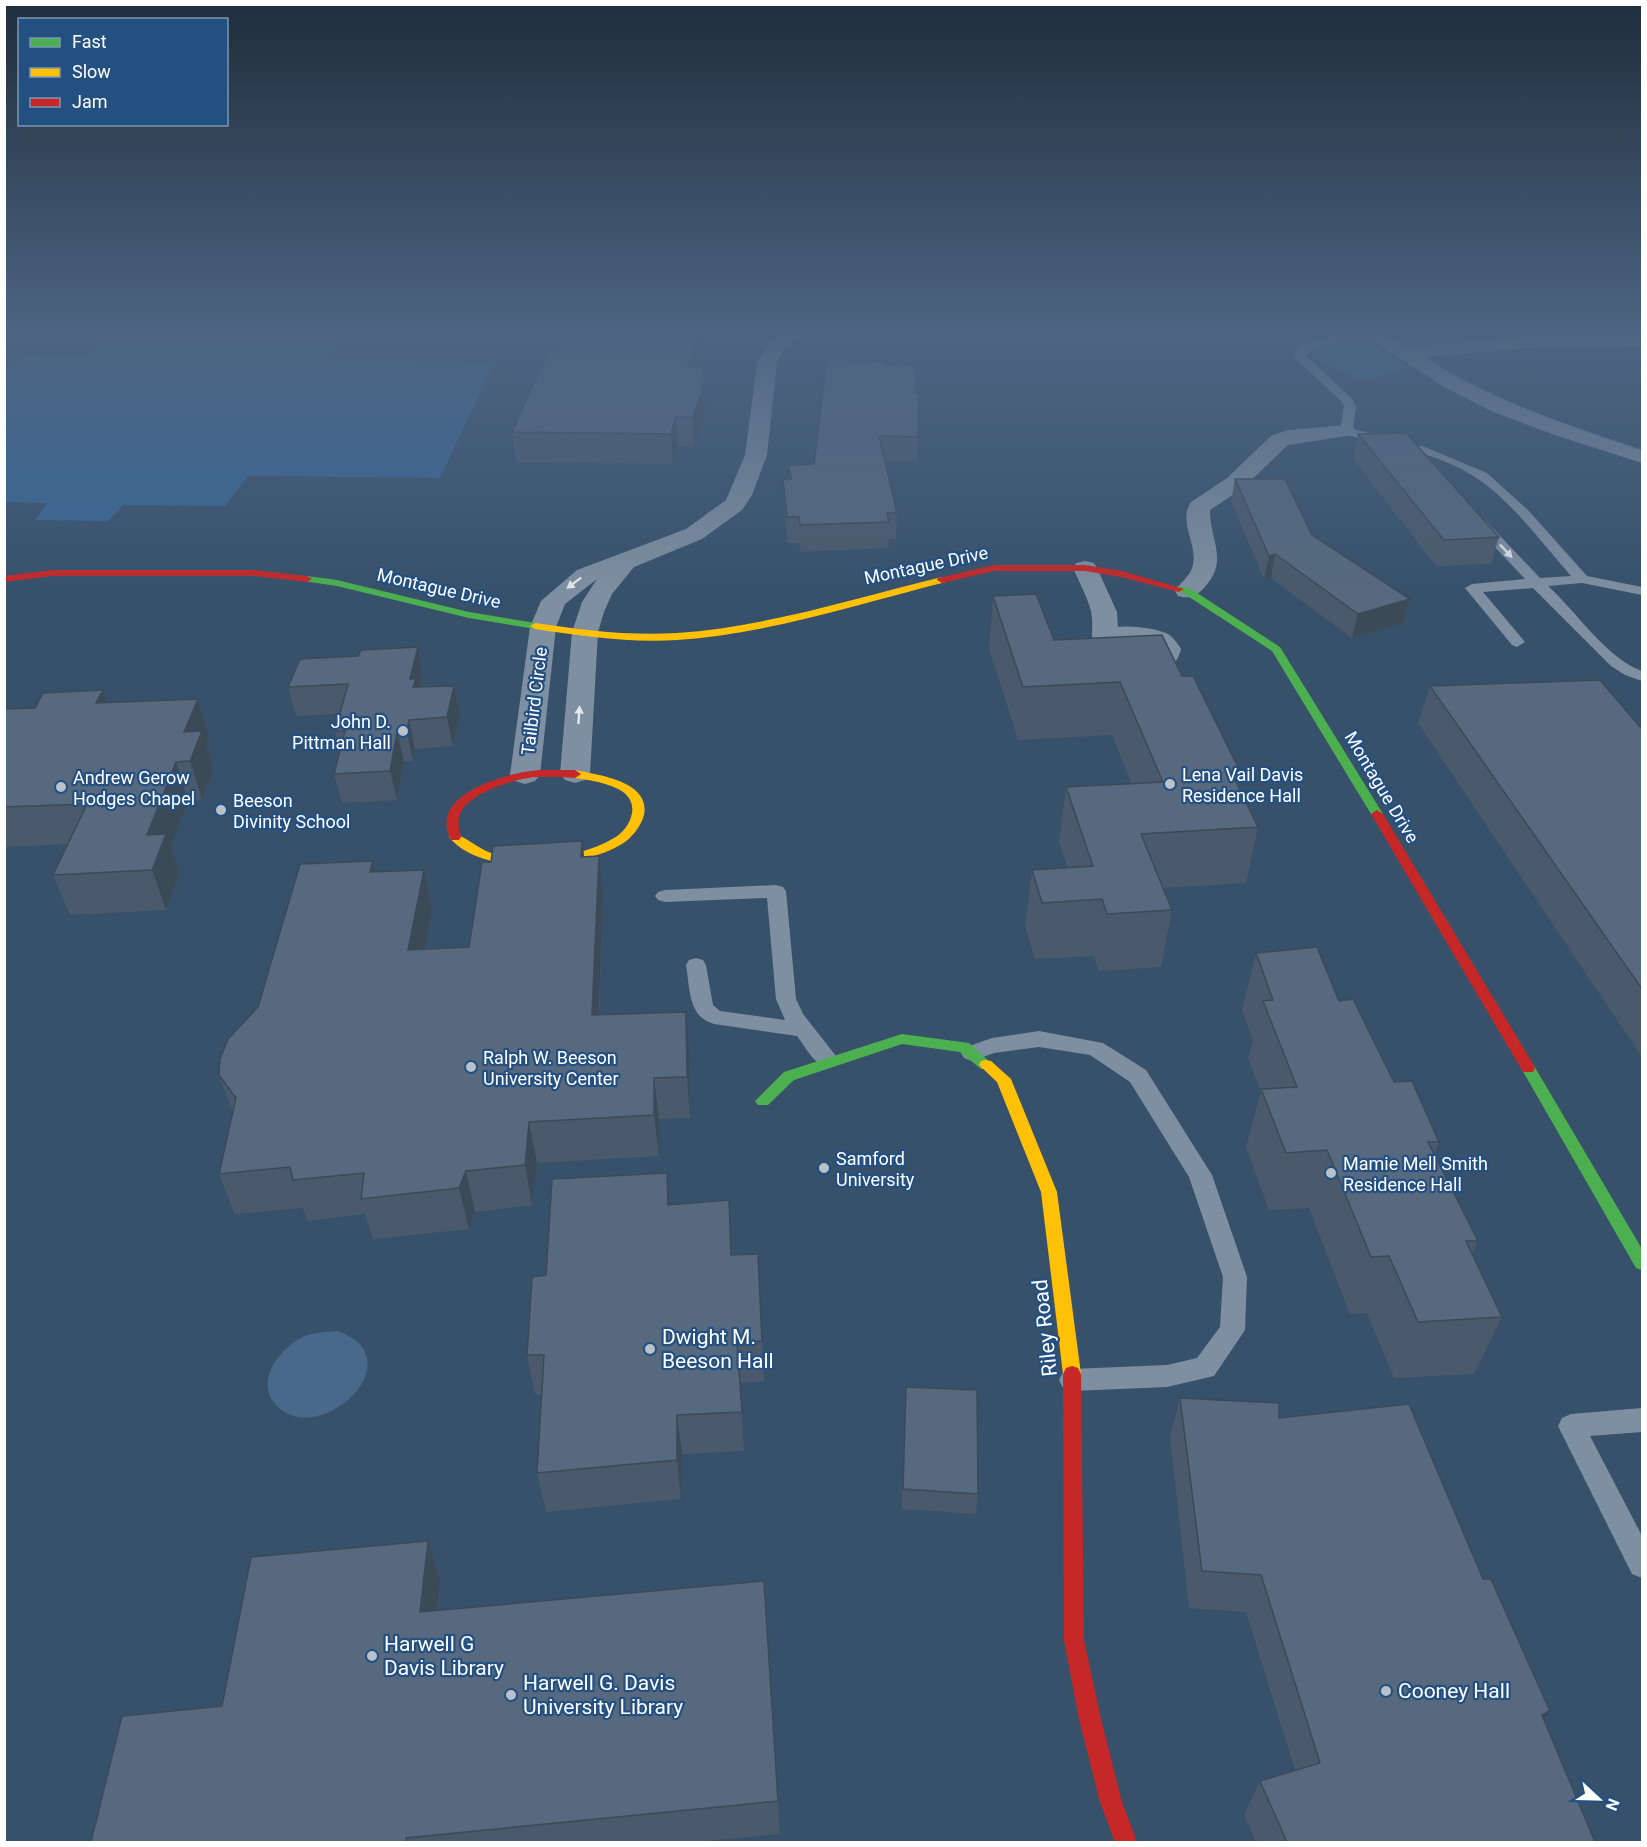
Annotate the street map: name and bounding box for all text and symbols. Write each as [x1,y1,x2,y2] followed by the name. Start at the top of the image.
[18,18,228,126] legend
[72,31,107,52] text: Fast
[72,61,111,82] text: Slow
[72,91,108,112] text: Jam
[862,542,990,588] street label: Montague Drive
[1499,544,1513,559] one-way arrow
[375,564,503,612] street label: Montague Drive
[566,577,582,590] one-way arrow
[517,646,551,756] street label: Tailbird Circle
[574,706,584,725] one-way arrow
[292,711,391,753] place label: John D. Pittman Hall
[396,724,410,738] marker: John D. Pittman Hall
[1341,728,1423,846] street label: Montague Drive
[1182,764,1303,806] place label: Lena Vail Davis Residence Hall
[73,767,195,809] place label: Andrew Gerow Hodges Chapel
[1163,777,1177,791] marker: Lena Vail Davis Residence Hall
[54,780,68,794] marker: Andrew Gerow Hodges Chapel
[233,790,350,832] place label: Beeson Divinity School
[214,803,228,817] marker: Beeson Divinity School
[483,1047,619,1089] place label: Ralph W. Beeson University Center
[464,1060,478,1074] marker: Ralph W. Beeson University Center
[836,1148,915,1190] place label: Samford University
[1343,1153,1488,1195] place label: Mamie Mell Smith Residence Hall
[817,1161,831,1175] marker: Samford University
[1324,1166,1338,1180] marker: Mamie Mell Smith Residence Hall
[1028,1278,1062,1378] street label: Riley Road
[662,1325,774,1373] place label: Dwight M. Beeson Hall
[643,1342,657,1356] marker: Dwight M. Beeson Hall
[384,1632,504,1680] place label: Harwell G Davis Library
[365,1649,379,1663] marker: Harwell G Davis Library
[523,1671,683,1719] place label: Harwell G. Davis University Library
[1398,1679,1510,1703] place label: Cooney Hall
[1379,1684,1393,1698] marker: Cooney Hall
[504,1688,518,1702] marker: Harwell G. Davis University Library
[1569,1769,1629,1829] north arrow
[1602,1796,1623,1813] text: N

